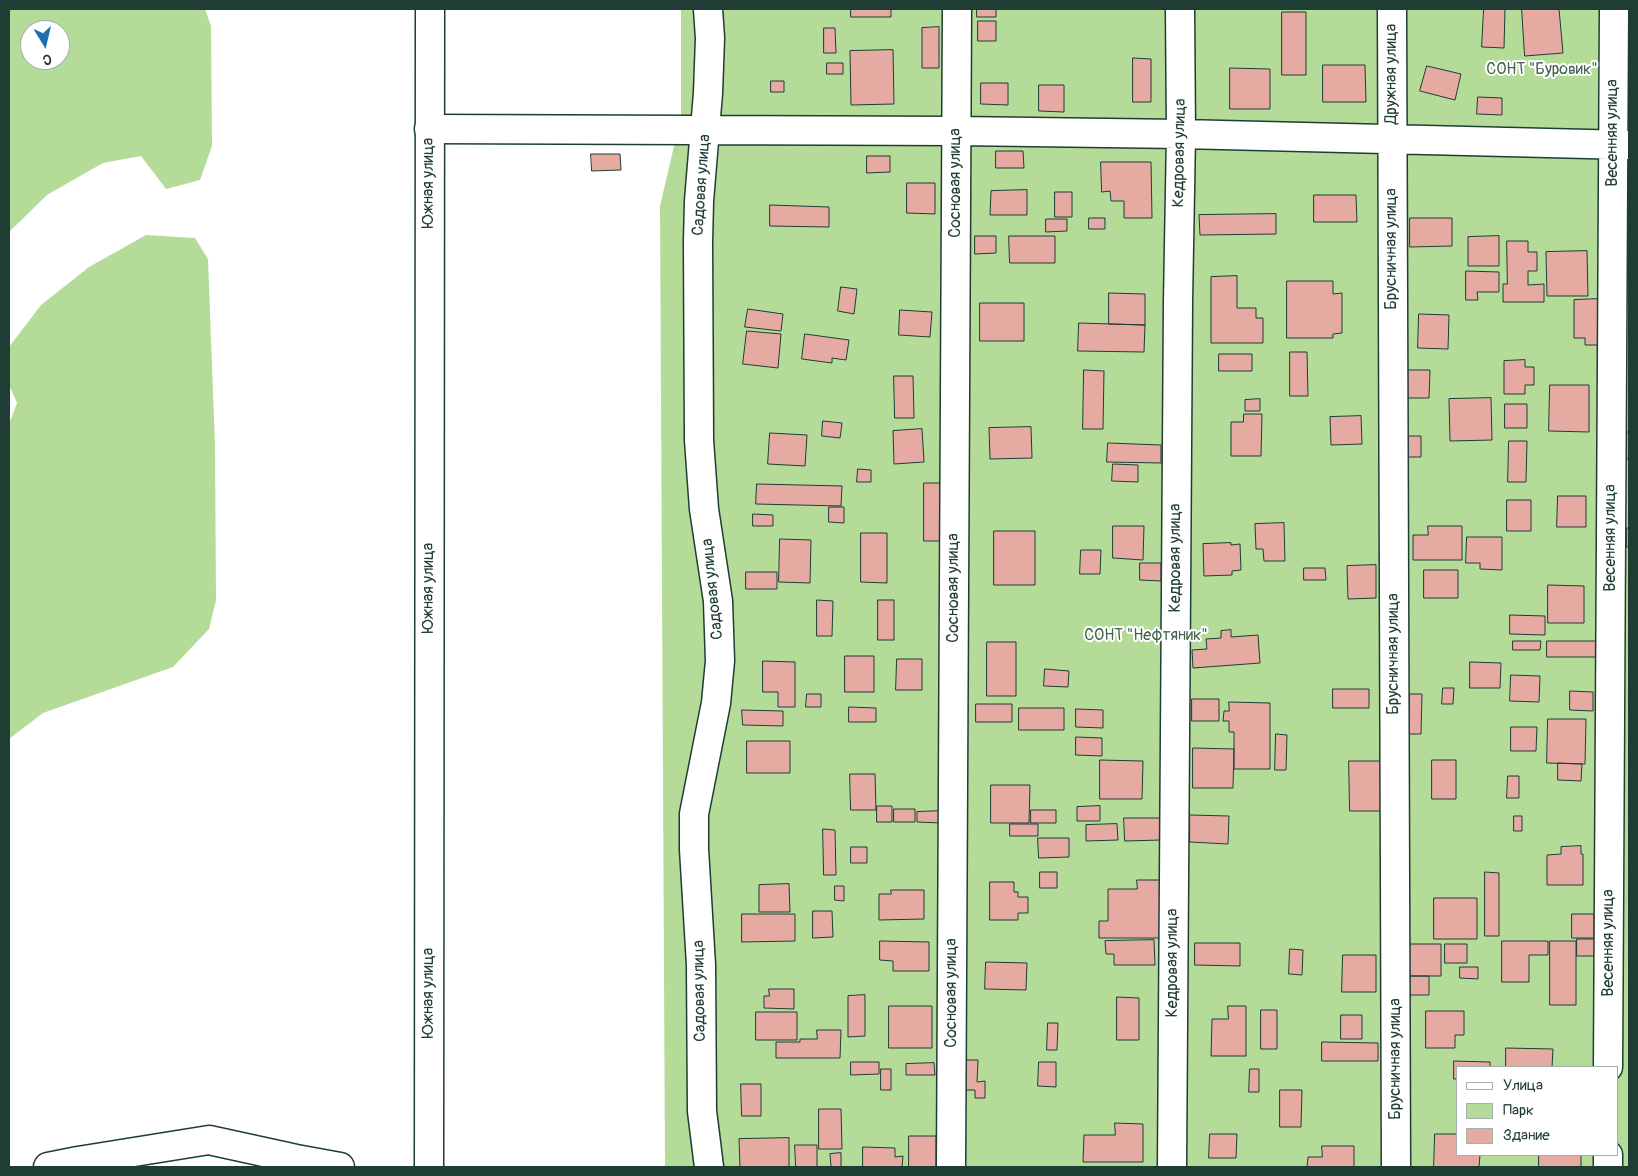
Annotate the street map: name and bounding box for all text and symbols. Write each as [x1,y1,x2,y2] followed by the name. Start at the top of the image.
[20,20,70,70] north arrow
[1382,24,1402,124] street label: Дружная улица
[42,50,53,68] text: С
[1486,60,1598,80] park label: СОНТ "Буровик"
[1603,79,1623,187] street label: Весенняя улица
[1169,98,1191,208] street label: Кедровая улица
[946,128,966,238] street label: Сосновая улица
[689,134,715,236] street label: Садовая улица
[419,138,439,228] street label: Южная улица
[1382,188,1402,310] street label: Брусничная улица
[1601,484,1621,592] street label: Весенняя улица
[1166,504,1186,612] street label: Кедровая улица
[944,533,964,643] street label: Сосновая улица
[698,537,728,641] street label: Садовая улица
[419,543,439,633] street label: Южная улица
[1384,593,1404,715] street label: Брусничная улица
[1084,626,1208,646] park label: СОНТ "Нефтяник"
[1599,889,1619,997] street label: Весенняя улица
[1163,909,1183,1017] street label: Кедровая улица
[942,938,962,1048] street label: Сосновая улица
[690,940,710,1042] street label: Садовая улица
[419,948,439,1038] street label: Южная улица
[1386,998,1406,1120] street label: Брусничная улица
[1456,1066,1618,1156] legend
[1503,1076,1543,1095] text: Улица
[1503,1101,1534,1120] text: Парк
[1503,1126,1550,1145] text: Здание

